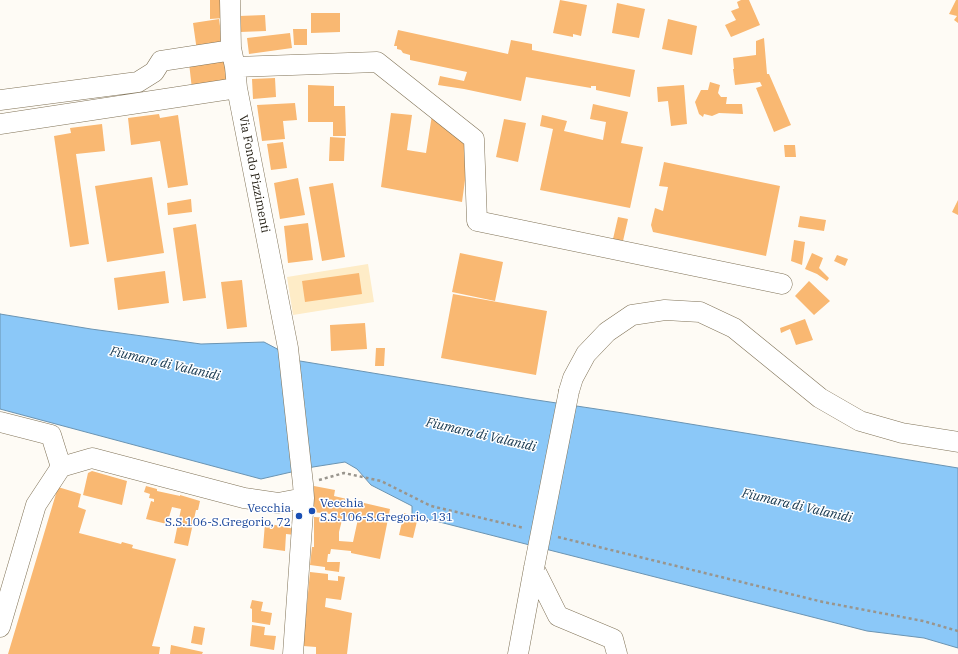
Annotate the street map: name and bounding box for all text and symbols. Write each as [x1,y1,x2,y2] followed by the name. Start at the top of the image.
[235,114,273,234] street label: Via Fondo Pizzimenti
[108,344,222,384] water label: Fiumara di Valanidi
[424,415,538,455] water label: Fiumara di Valanidi
[740,486,854,526] water label: Fiumara di Valanidi
[320,497,453,525] place label: Vecchia S.S.106-S.Gregorio, 131
[165,502,291,530] place label: Vecchia S.S.106-S.Gregorio, 72
[307,506,317,516] marker: Vecchia S.S.106-S.Gregorio, 131
[294,511,304,521] marker: Vecchia S.S.106-S.Gregorio, 72

